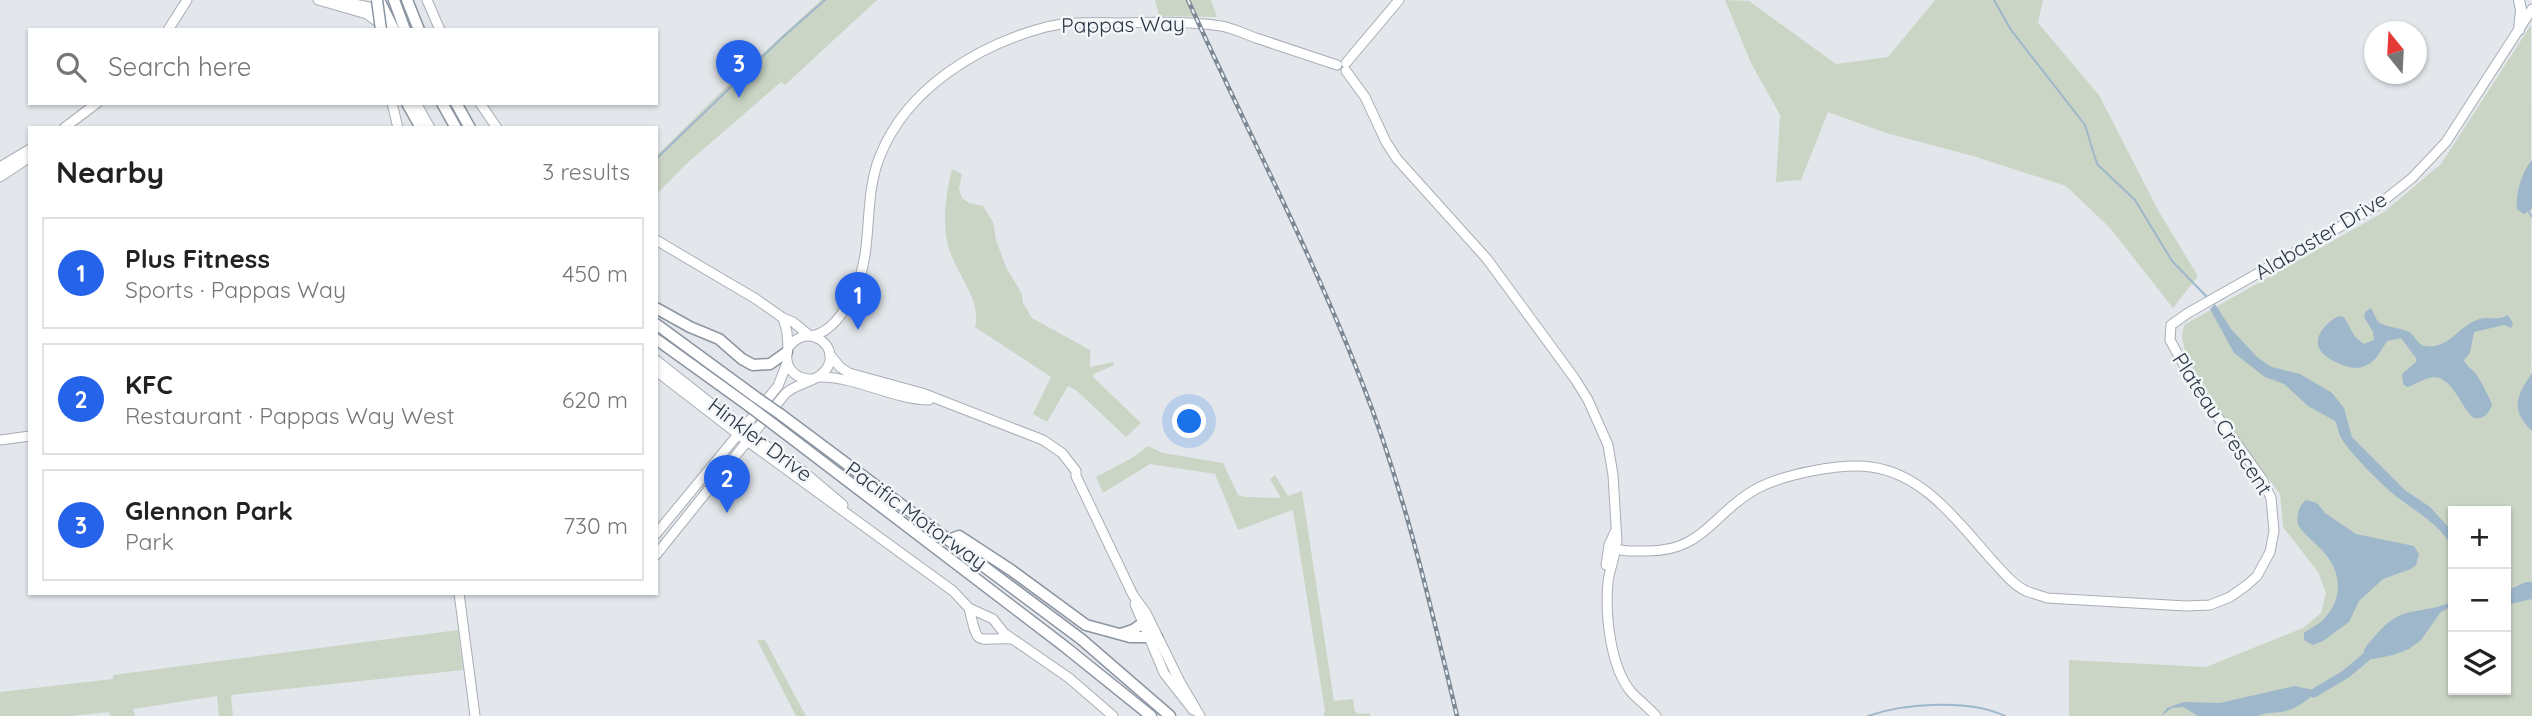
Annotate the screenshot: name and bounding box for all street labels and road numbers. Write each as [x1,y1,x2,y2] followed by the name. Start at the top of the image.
[1061,10,1185,38] street label: Pappas Way
[2250,185,2391,285] street label: Alabaster Drive
[2167,347,2278,499] street label: Plateau Crescent
[703,392,818,487] street label: Hinkler Drive
[841,455,992,575] street label: Pacific Motorway

